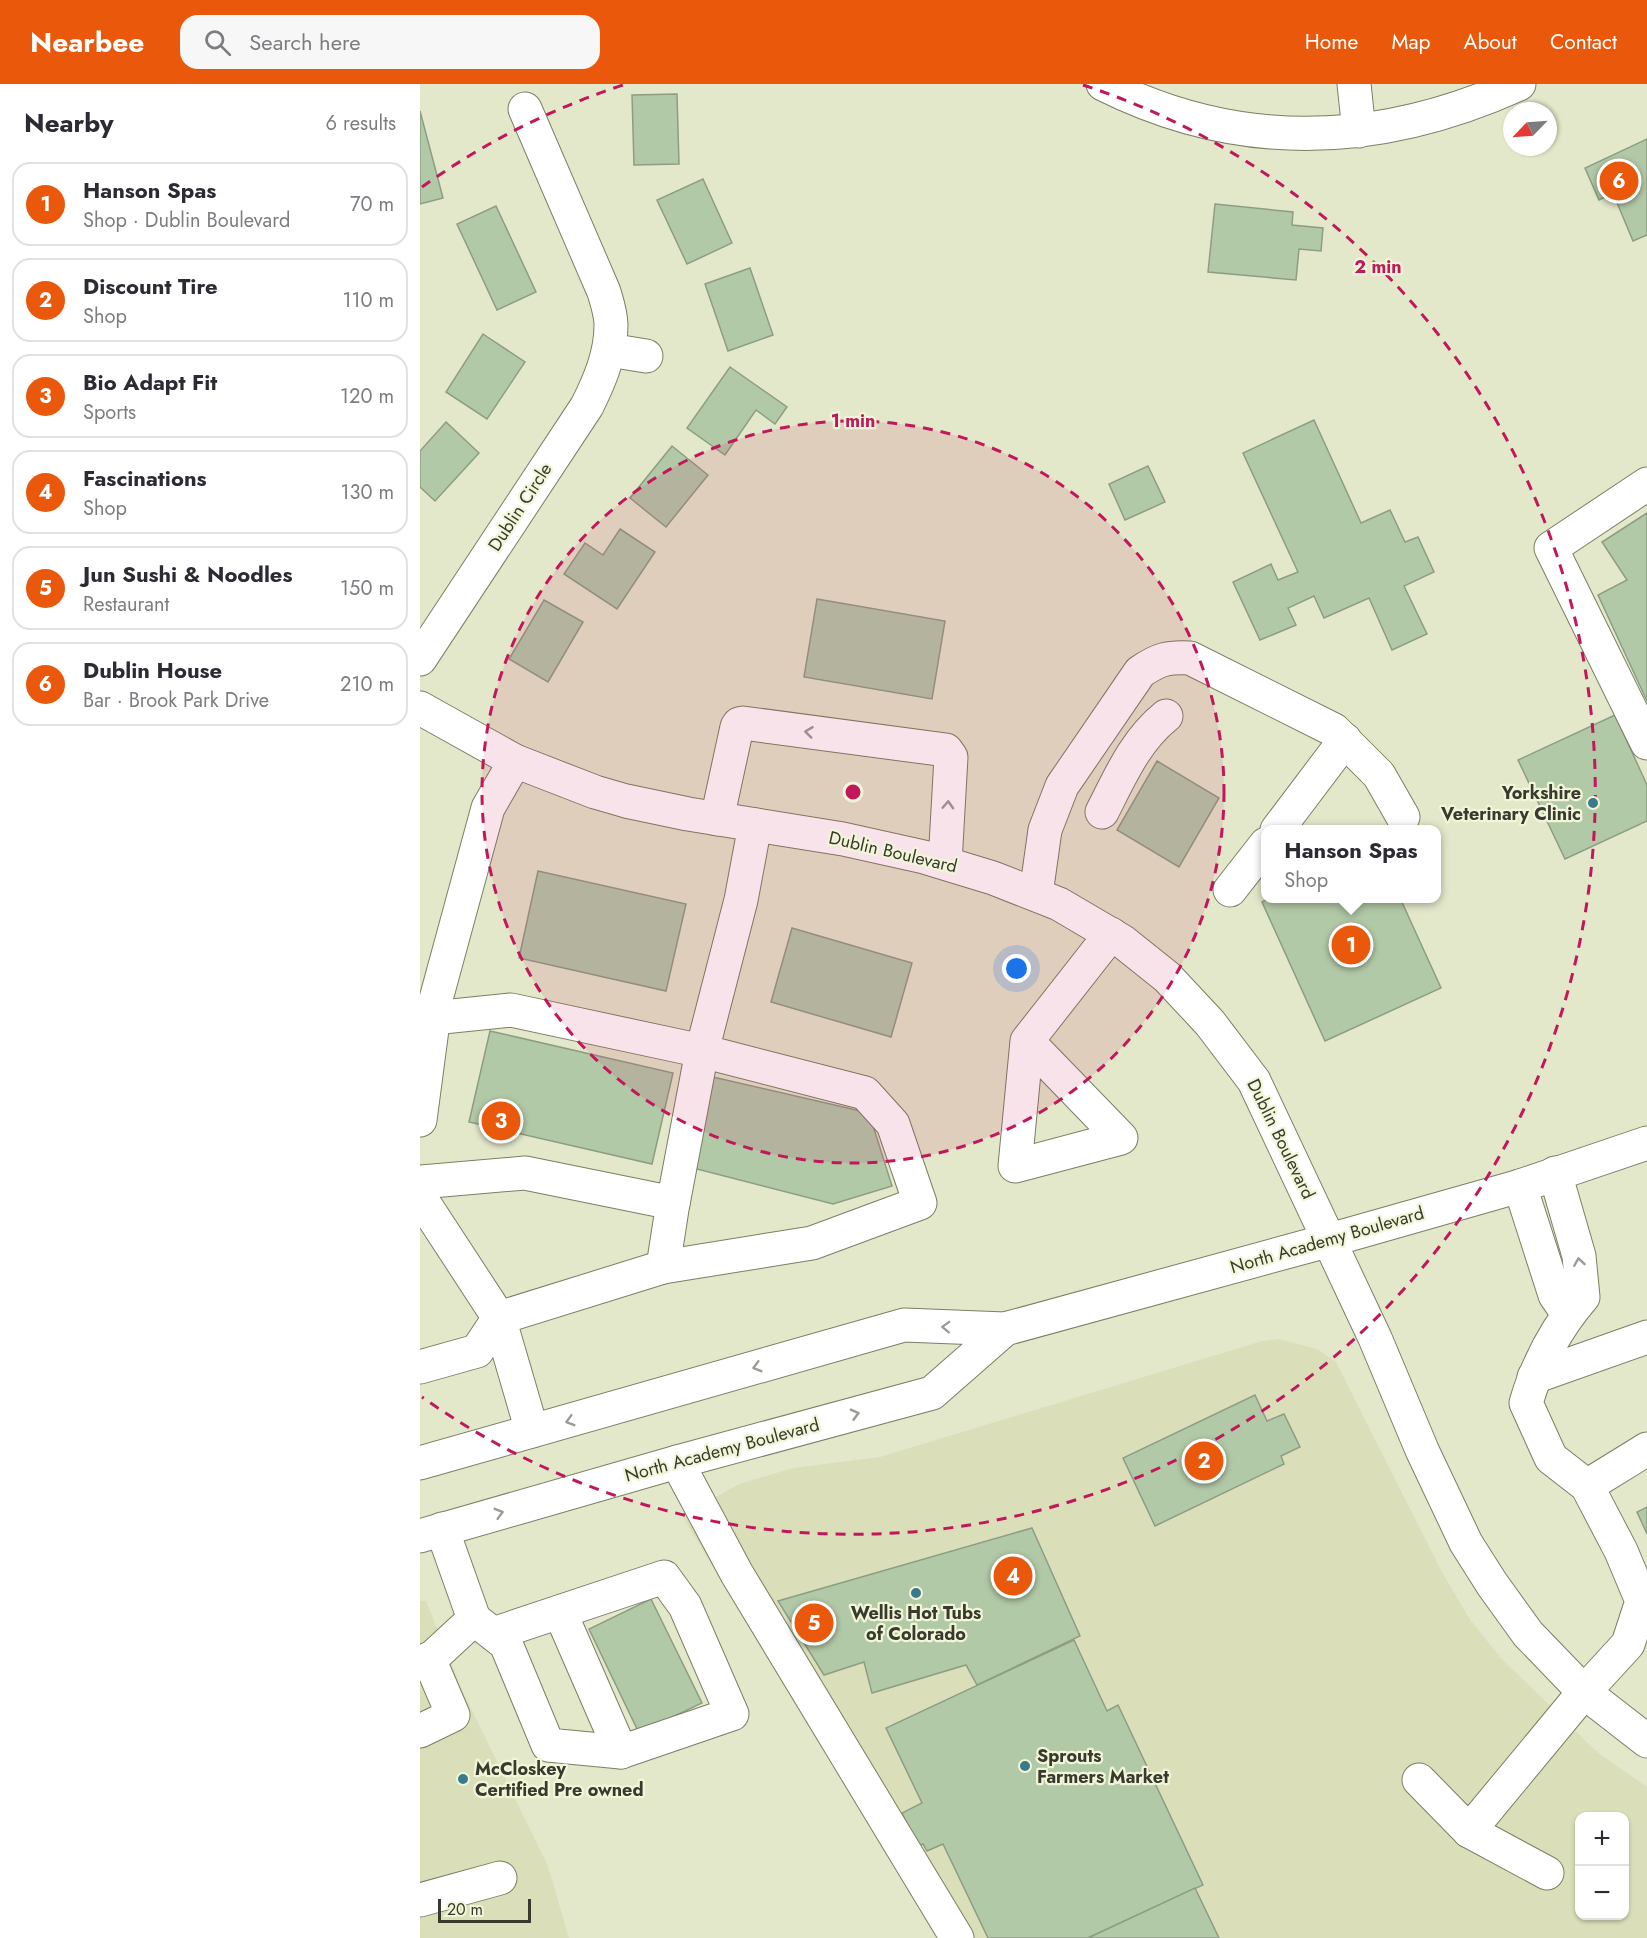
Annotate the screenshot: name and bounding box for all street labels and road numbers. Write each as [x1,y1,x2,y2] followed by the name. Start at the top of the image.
[482,458,558,556] street label: Dublin Circle
[826,825,960,879] street label: Dublin Boulevard
[1241,1074,1321,1204] street label: Dublin Boulevard
[1227,1200,1427,1280] street label: North Academy Boulevard
[622,1411,822,1489] street label: North Academy Boulevard

